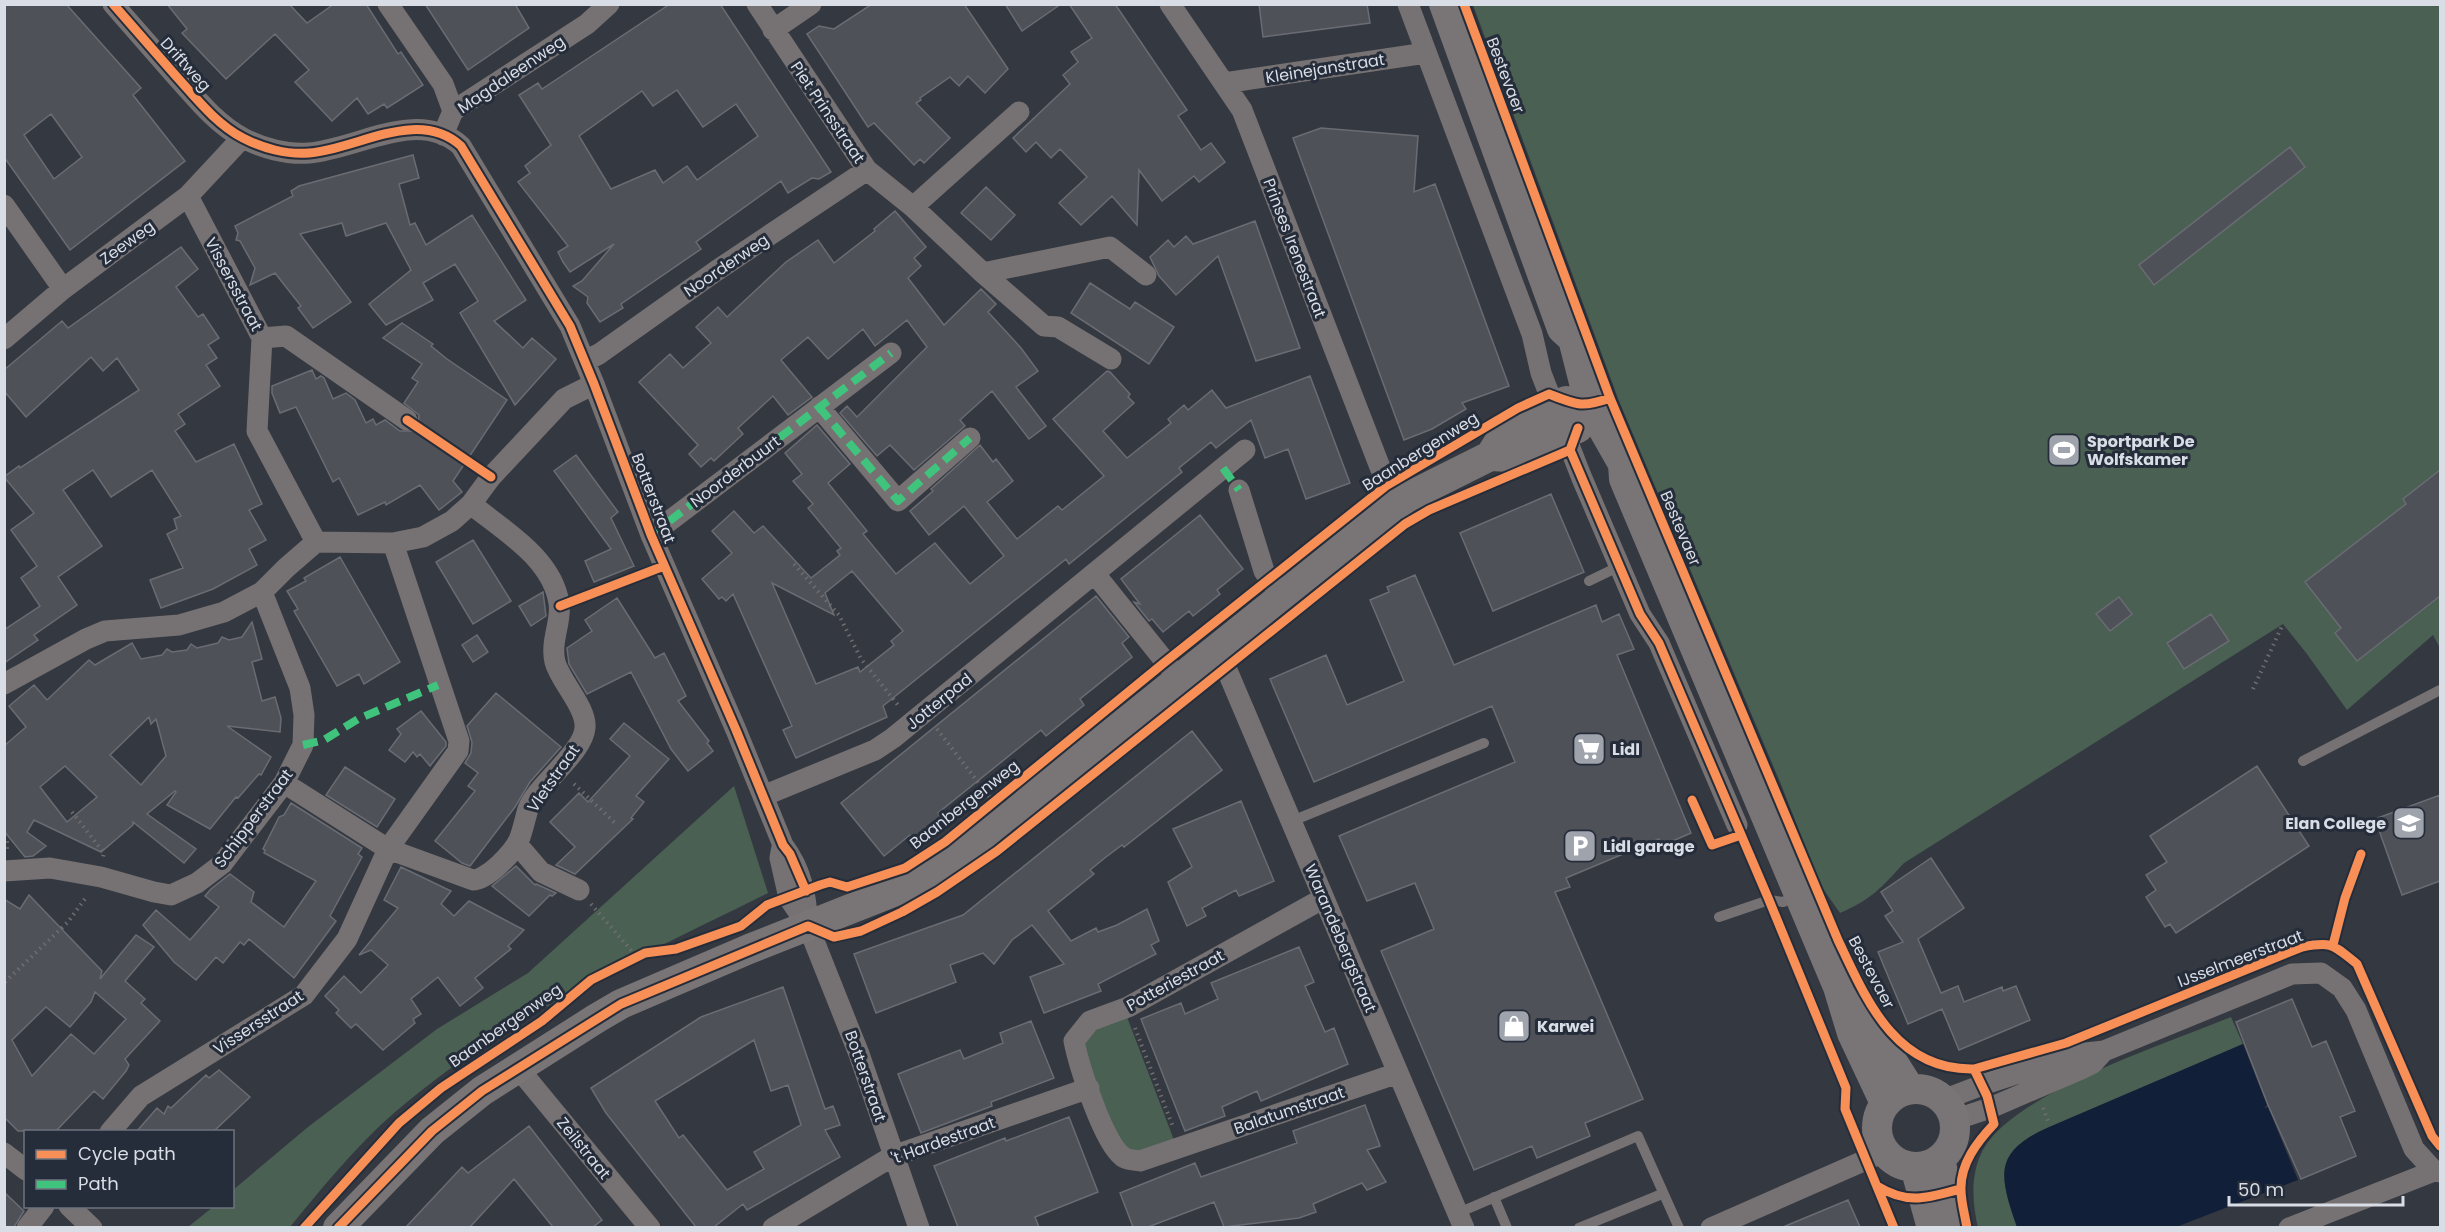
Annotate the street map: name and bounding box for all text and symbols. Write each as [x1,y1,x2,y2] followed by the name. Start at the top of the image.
[453,30,569,119] street label: Magdaleenweg
[155,32,216,97] street label: Driftweg
[1481,34,1531,116] street label: Bestevaer
[1264,48,1386,89] street label: Kleinejanstraat
[785,57,870,168] street label: Piet Prinsstraat
[1257,175,1332,321] street label: Prinses Irenestraat
[95,215,159,270] street label: Zeeweg
[679,228,773,302] street label: Noorderweg
[199,233,268,335] street label: Vissersstraat
[1358,406,1483,496] street label: Baanbergenweg
[685,430,785,513] street label: Noorderbuurt
[2087,430,2195,471] place label: Sportpark De Wolfskamer
[2046,432,2082,468] sports icon: Sportpark De Wolfskamer
[626,450,681,547] street label: Botterstraat
[1654,487,1707,569] street label: Bestevaer
[901,668,977,735] street label: Jotterpad
[1571,731,1607,767] supermarket icon: Lidl
[1612,738,1640,761] place label: Lidl
[522,740,585,817] street label: Vletstraat
[905,754,1024,854] street label: Baanbergenweg
[209,764,298,873] street label: Schipperstraat
[2391,805,2427,841] school or university icon: Elan College
[2285,812,2386,835] place label: Elan College
[1562,828,1598,864] parking icon: Lidl garage
[1603,835,1695,858] place label: Lidl garage
[1299,860,1382,1016] street label: Warandebergstraat
[2174,924,2306,993] street label: IJsselmeerstraat
[1843,932,1900,1013] street label: Bestevaer
[1122,944,1228,1017] street label: Potteriestraat
[444,978,566,1073] street label: Baanbergenweg
[209,985,308,1060] street label: Vissersstraat
[1496,1008,1532,1044] shop icon: Karwei
[1537,1015,1594,1038] place label: Karwei
[839,1027,892,1125] street label: Botterstraat
[1231,1081,1348,1140] street label: Balatumstraat
[888,1111,998,1170] street label: 't Hardestraat
[551,1112,616,1184] street label: Zeilstraat
[24,1130,234,1208] legend
[78,1141,176,1166] text: Cycle path
[2229,1169,2403,1207] scale bar
[78,1171,119,1196] text: Path
[2238,1177,2284,1202] text: 50 m

